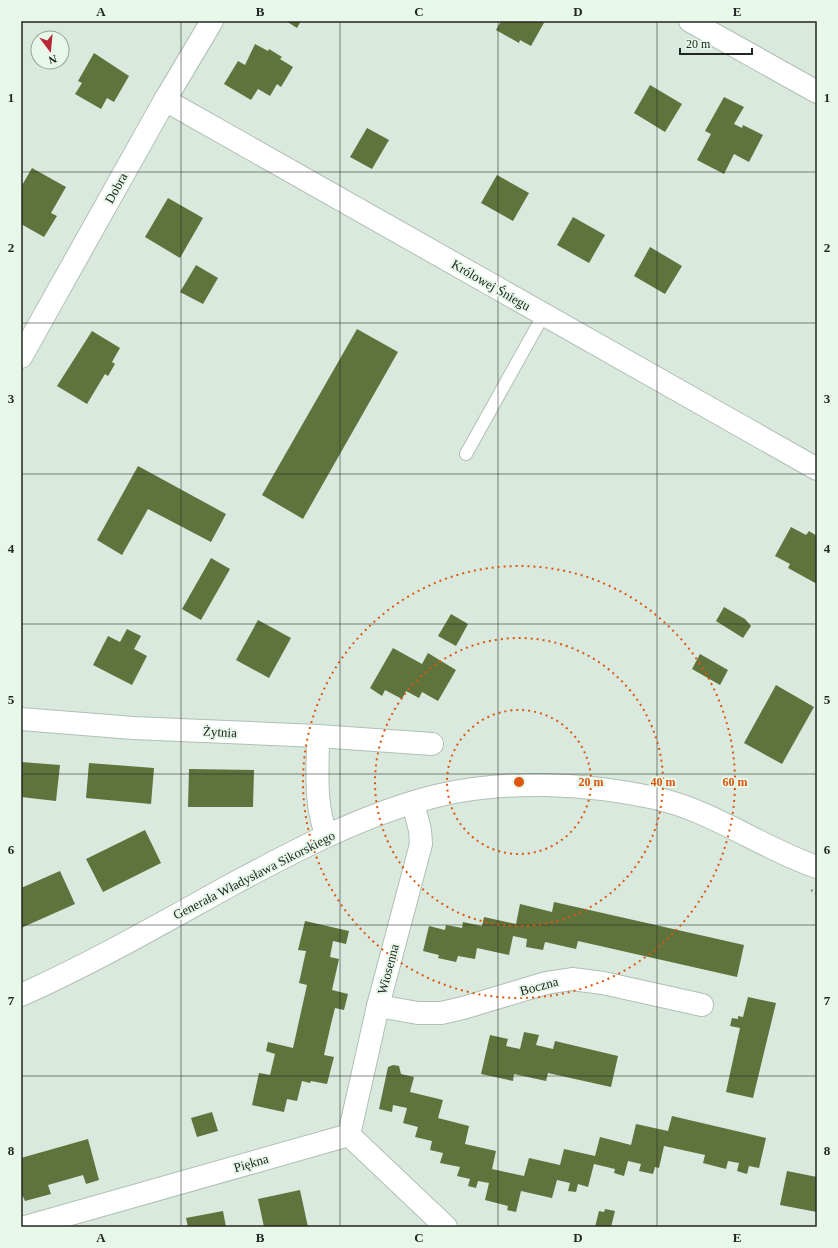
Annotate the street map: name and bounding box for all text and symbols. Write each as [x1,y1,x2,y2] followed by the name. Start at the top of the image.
[96,4,106,19] text: A
[256,4,265,19] text: B
[414,4,424,19] text: C
[573,4,583,19] text: D
[733,4,741,19] text: E
[30,30,70,70] north arrow
[680,30,752,56] scale bar
[686,37,711,51] text: 20 m
[47,53,58,66] text: N
[8,90,14,105] text: 1
[824,90,830,105] text: 1
[102,170,131,206] street label: Dobra
[8,240,14,255] text: 2
[824,240,830,255] text: 2
[449,256,533,314] street label: Królowej Śniegu
[8,391,15,406] text: 3
[824,391,831,406] text: 3
[8,541,15,556] text: 4
[824,541,831,556] text: 4
[8,692,15,707] text: 5
[824,692,831,707] text: 5
[203,724,238,740] street label: Żytnia
[512,775,526,789] centre of rings
[579,775,604,789] text: 20 m
[651,775,676,789] text: 40 m
[723,775,748,789] text: 60 m
[171,828,337,922] street label: Generała Władysława Sikorskiego
[8,842,15,857] text: 6
[824,842,831,857] text: 6
[374,942,402,996] street label: Wiosenna
[518,974,560,998] street label: Boczna
[8,993,15,1008] text: 7
[824,993,831,1008] text: 7
[8,1143,15,1158] text: 8
[824,1143,831,1158] text: 8
[232,1151,270,1175] street label: Piękna
[96,1230,106,1245] text: A
[256,1230,265,1245] text: B
[414,1230,424,1245] text: C
[573,1230,583,1245] text: D
[733,1230,741,1245] text: E

